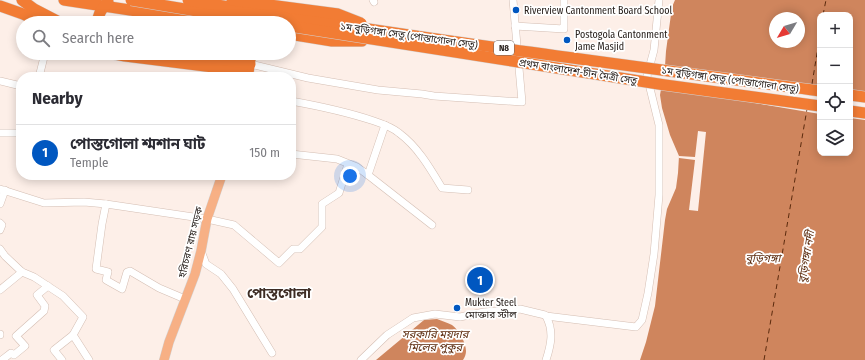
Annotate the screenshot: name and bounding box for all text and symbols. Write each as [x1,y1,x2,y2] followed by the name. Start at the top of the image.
[511,5,521,15] marker: Riverview Cantonment Board School
[524,5,672,17] place label: Riverview Cantonment Board School
[769,12,805,48] north arrow
[817,12,853,156] map controls
[817,12,853,48] button: +
[16,16,296,60] search box
[339,19,479,52] street label: ১ম বুড়িগঙ্গা সেতু (পোস্তাগোলা সেতু)
[30,27,52,49] icon: search
[62,29,134,47] text: Search here
[575,29,668,53] place label: Postogola Cantonment Jame Masjid
[562,35,572,45] marker: Postogola Cantonment Jame Masjid
[494,41,514,55] road number: N8
[817,48,853,84] button: −
[518,57,639,87] street label: প্রথম বাংলাদেশ-চীন মৈত্রী সেতু
[660,63,800,96] street label: ১ম বুড়িগঙ্গা সেতু (পোস্তাগোলা সেতু)
[817,84,853,120] button: locate
[32,88,83,109] text: Nearby
[817,120,853,156] button: layers
[70,135,205,153] text: পোস্তগোলা শ্মশান ঘাট
[42,145,48,160] text: 1
[249,145,280,160] text: 150 m
[70,155,108,170] text: Temple
[340,166,360,186] your location
[176,205,206,280] street label: হরিচরণ রায় সড়ক
[796,228,817,284] water label: বুড়িগঙ্গা নদী
[746,252,783,265] water label: বুড়িগঙ্গা
[467,265,493,295] pin: 1
[247,285,312,302] district label: পোস্তগোলা
[465,297,517,321] place label: Mukter Steel মোক্তার স্টীল
[452,303,462,313] marker: Mukter Steel মোক্তার স্টীল
[402,328,471,354] water label: সরকারি ময়দার মিলের পুকুর

